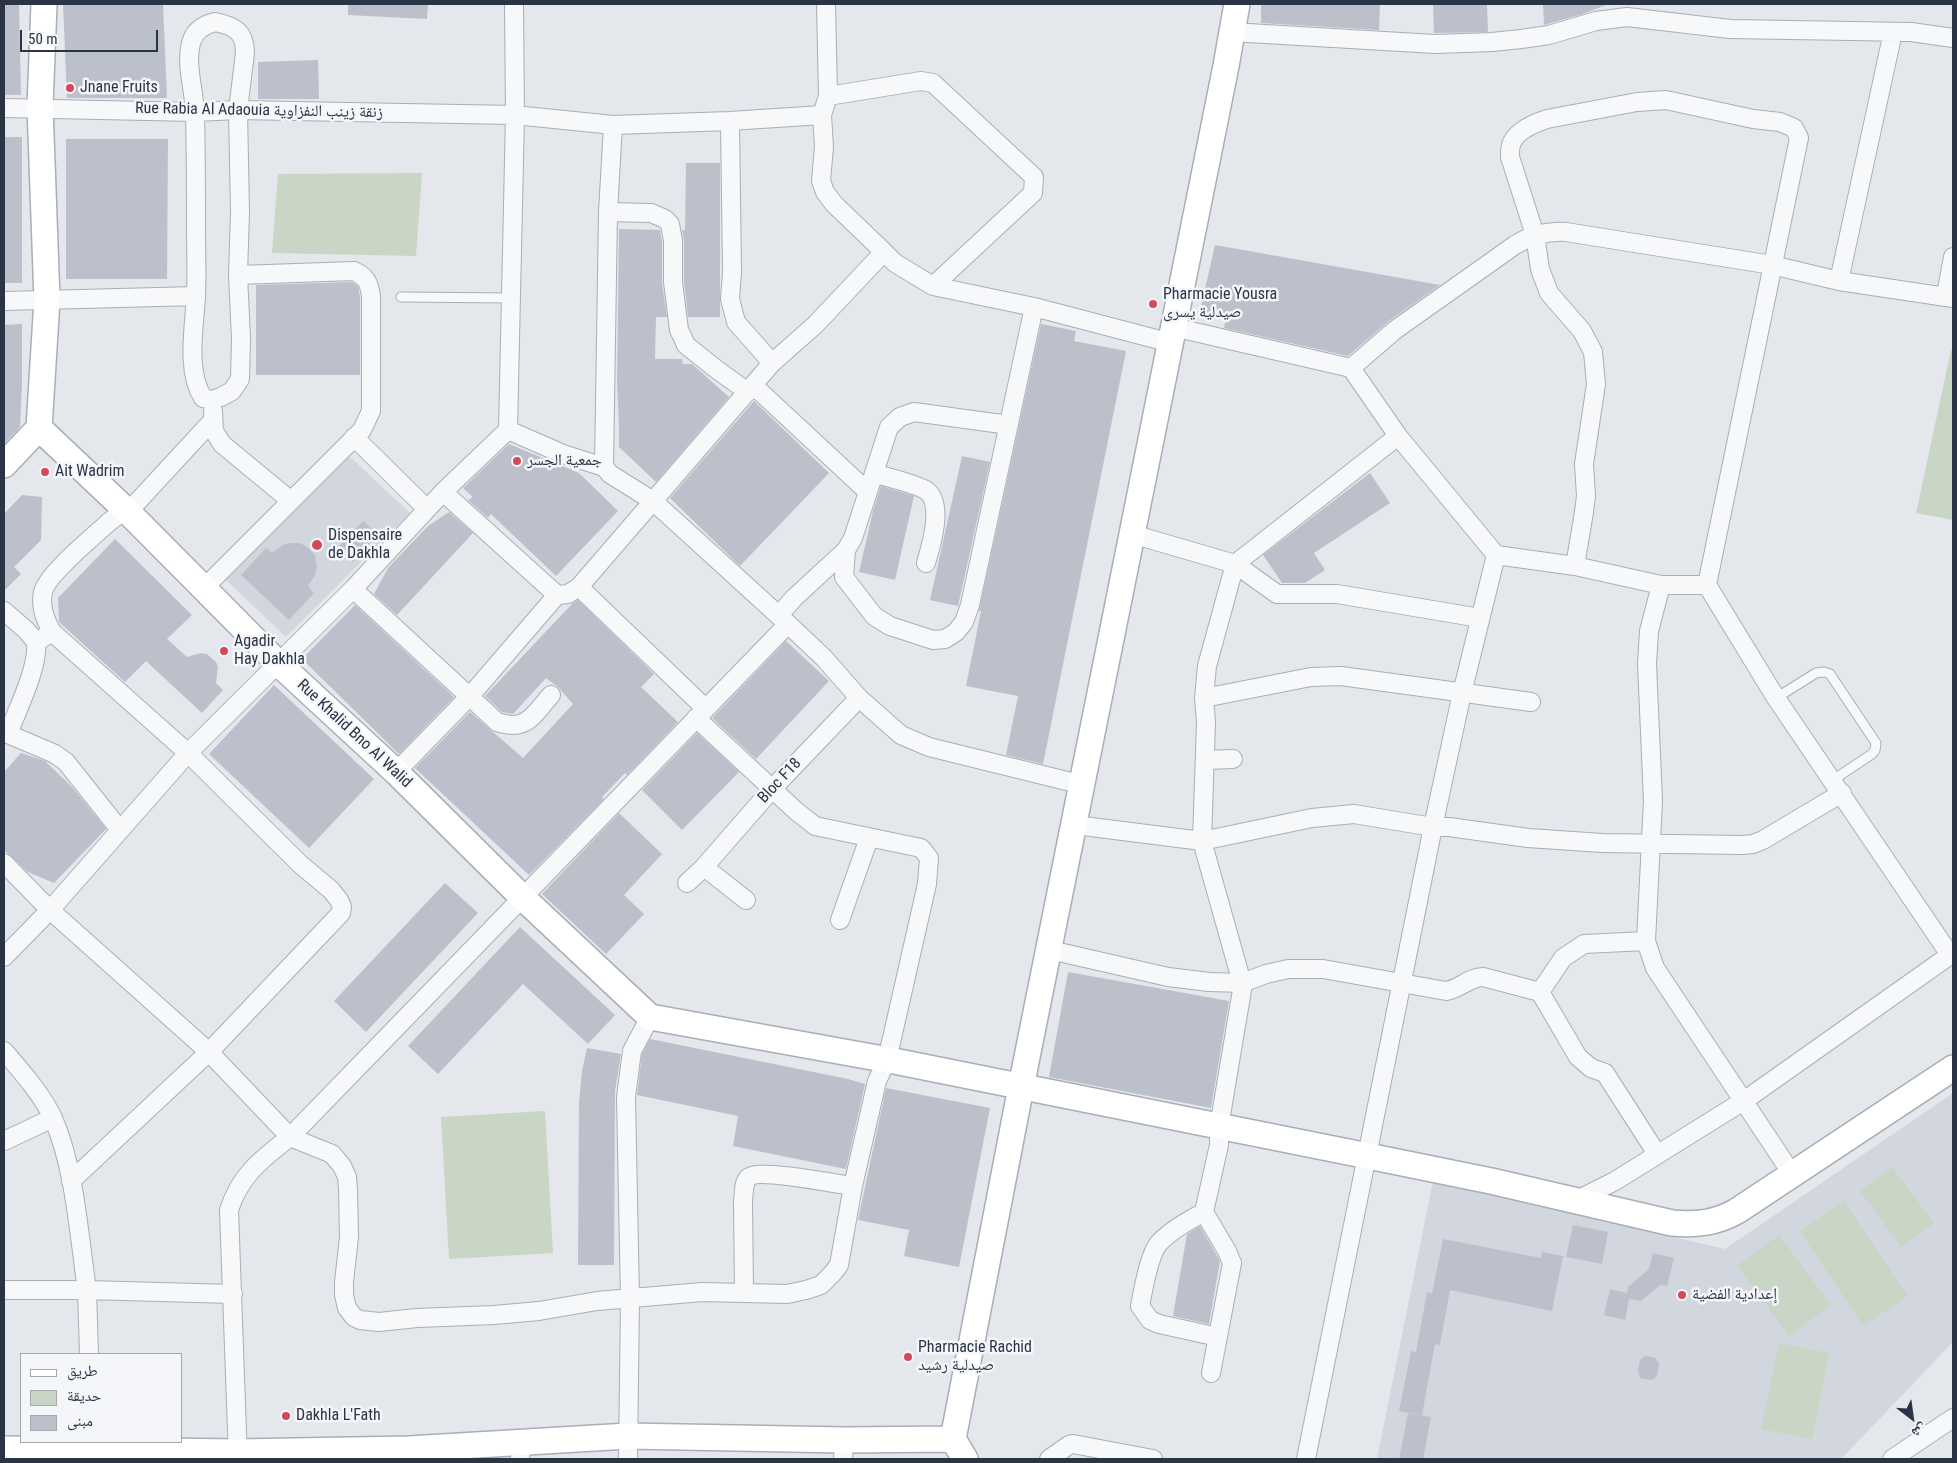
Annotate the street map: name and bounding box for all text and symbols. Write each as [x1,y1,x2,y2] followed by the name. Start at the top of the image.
[22,20,160,52] scale bar
[28,30,58,48] text: 50 m
[80,78,158,98] place label: Jnane Fruits
[64,82,76,94] marker: Jnane Fruits
[135,99,383,123] street label: Rue Rabia Al Adaouia زنقة زينب النفزاوية
[1163,285,1277,323] place label: Pharmacie Yousra صيدلية يسرى
[1147,298,1159,310] marker: Pharmacie Yousra صيدلية يسرى
[527,451,602,471] place label: جمعية الجسر
[511,455,523,467] marker: جمعية الجسر
[55,462,124,482] place label: Ait Wadrim
[39,466,51,478] marker: Ait Wadrim
[328,526,402,564] place label: Dispensaire de Dakhla
[310,538,324,552] marker: Dispensaire de Dakhla
[234,632,305,670] place label: Agadir Hay Dakhla
[218,645,230,657] marker: Agadir Hay Dakhla
[293,676,415,792] street label: Rue Khalid Bno Al Walid
[754,754,806,808] street label: Bloc F18
[1692,1285,1777,1305] place label: إعدادية الفضية
[1676,1289,1688,1301] marker: إعدادية الفضية
[918,1338,1032,1376] place label: Pharmacie Rachid صيدلية رشيد
[902,1351,914,1363] marker: Pharmacie Rachid صيدلية رشيد
[20,1353,182,1443] legend
[67,1362,98,1380] text: طريق
[67,1387,101,1405] text: حديقة
[1887,1393,1937,1443] north arrow
[296,1406,381,1426] place label: Dakhla L'Fath
[280,1410,292,1422] marker: Dakhla L'Fath
[67,1412,93,1430] text: مبنى
[1909,1420,1930,1442] text: ش

